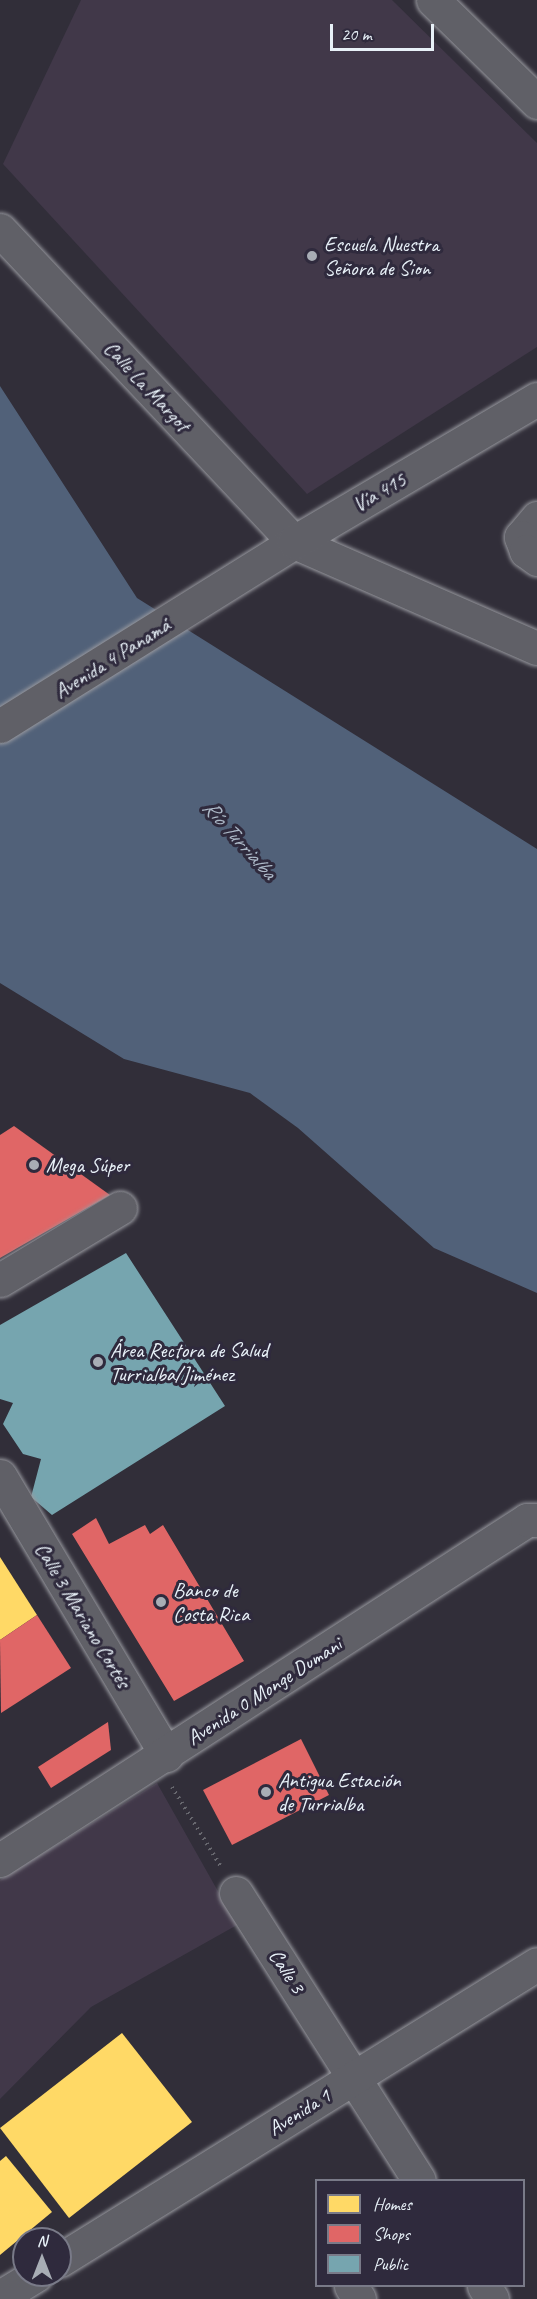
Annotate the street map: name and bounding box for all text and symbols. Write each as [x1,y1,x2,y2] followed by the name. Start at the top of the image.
[333,12,436,50] scale bar
[341,23,372,45] text: 20 m
[324,231,439,281] place label: Escuela Nuestra Señora de Sion
[305,249,319,263] marker: Escuela Nuestra Señora de Sion
[99,335,195,437] street label: Calle La Margot
[348,467,410,517] street label: Vía 415
[49,612,175,704] street label: Avenida 4 Panamá
[197,795,281,885] water label: Río Turrialba
[46,1152,129,1178] place label: Mega Súper
[27,1158,41,1172] marker: Mega Súper
[110,1337,268,1387] place label: Área Rectora de Salud Turrialba/Jiménez
[91,1355,105,1369] marker: Área Rectora de Salud Turrialba/Jiménez
[30,1538,136,1692] street label: Calle 3 Mariano Cortés
[173,1577,249,1627] place label: Banco de Costa Rica
[154,1595,168,1609] marker: Banco de Costa Rica
[182,1632,346,1750] street label: Avenida 0 Monge Dumani
[278,1767,401,1817] place label: Antigua Estación de Turrialba
[259,1785,273,1799] marker: Antigua Estación de Turrialba
[263,1944,311,1998] street label: Calle 3
[263,2083,335,2141] street label: Avenida 1
[315,2179,525,2287] legend
[373,2193,412,2215] text: Homes
[373,2223,410,2245] text: Shops
[12,2227,72,2287] north arrow
[37,2231,47,2251] text: N
[373,2253,408,2275] text: Public

